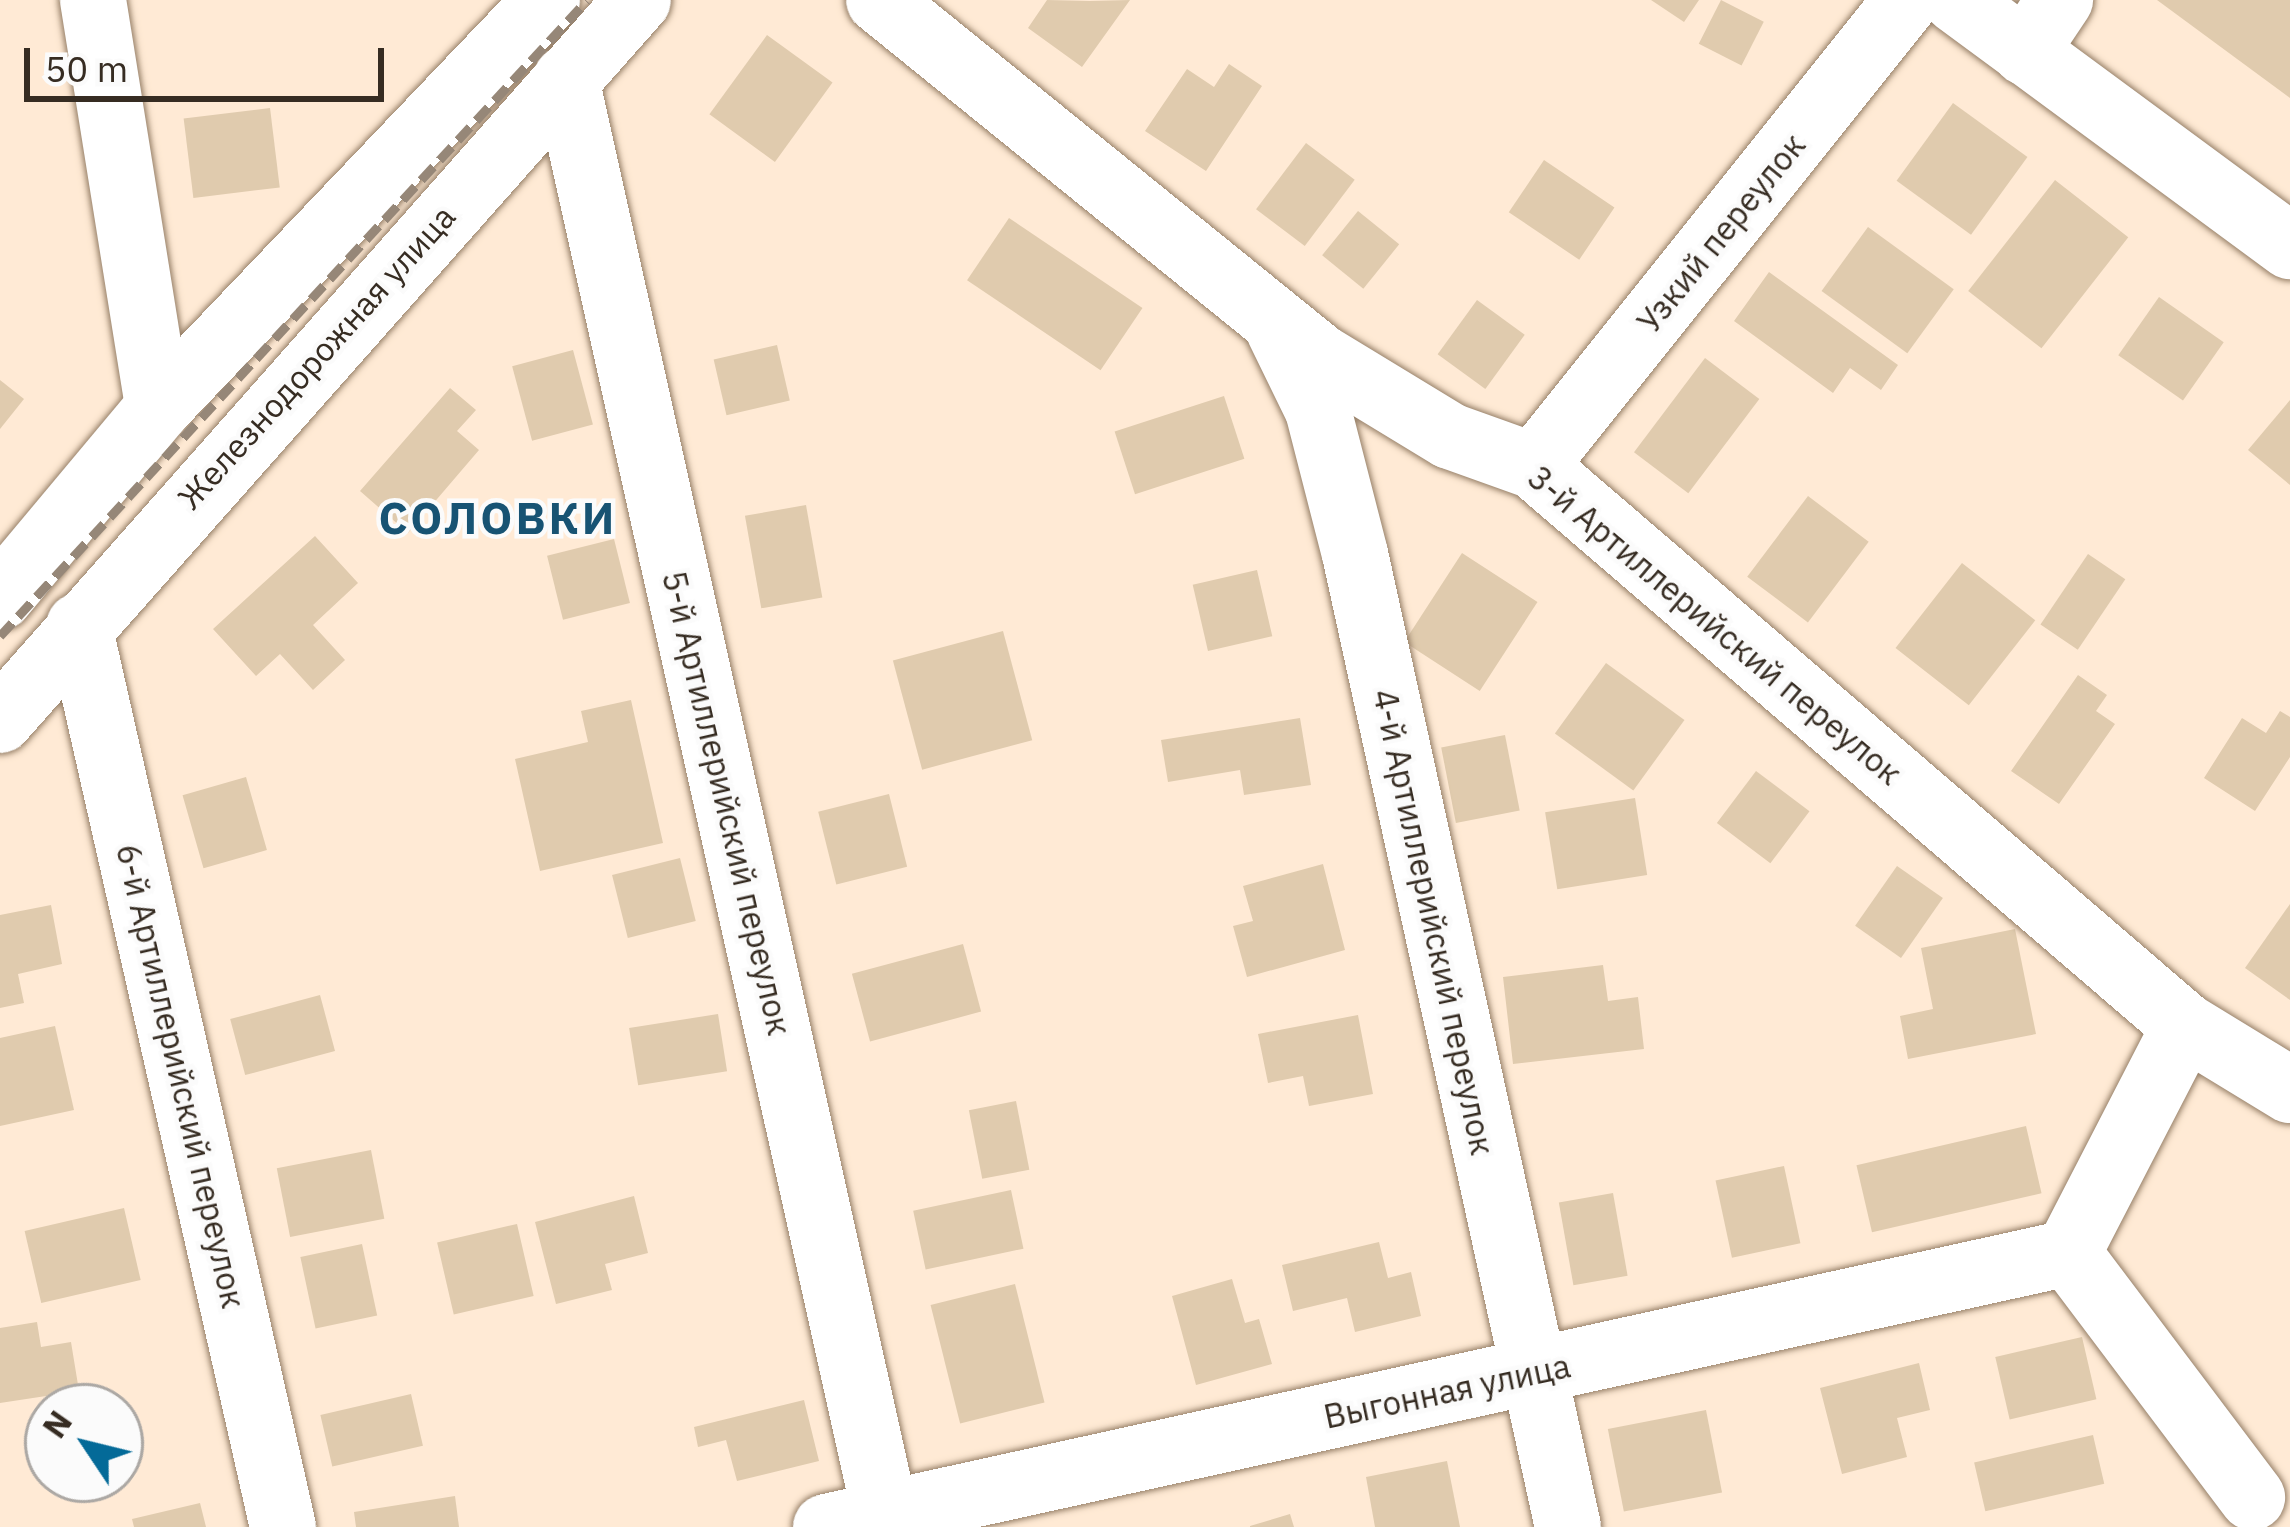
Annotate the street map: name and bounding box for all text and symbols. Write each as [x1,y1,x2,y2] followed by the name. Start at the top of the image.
[30,24,390,98] scale bar
[45,45,128,92] text: 50 m
[1629,126,1813,340] street label: Узкий переулок
[169,197,463,517] street label: Железнодорожная улица
[1520,457,1910,793] street label: 3-й Артиллерийский переулок
[379,491,617,545] district label: СОЛОВКИ
[654,567,800,1039] street label: 5-й Артиллерийский переулок
[1365,686,1503,1158] street label: 4-й Артиллерийский переулок
[108,840,254,1312] street label: 6-й Артиллерийский переулок
[1320,1346,1574,1436] street label: Выгонная улица
[24,1383,144,1503] north arrow
[32,1402,81,1446] text: N

